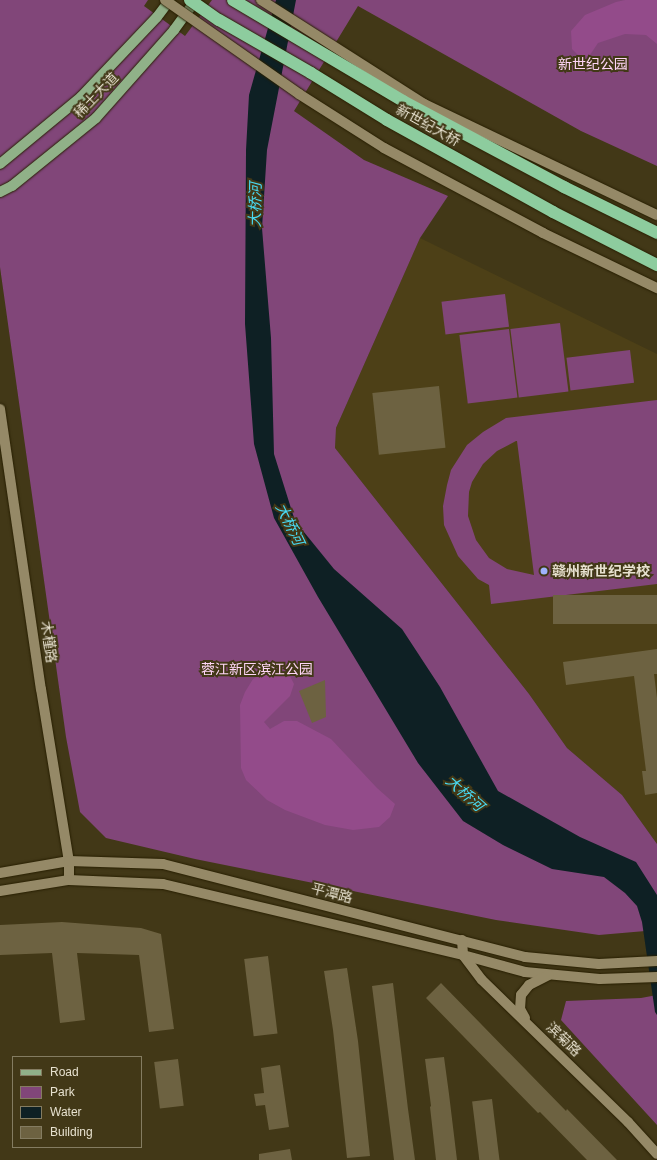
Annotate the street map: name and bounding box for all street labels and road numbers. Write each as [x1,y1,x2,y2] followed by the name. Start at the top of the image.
[71,69,121,121] street label: 稀土大道
[393,101,463,149] street label: 新世纪大桥
[38,620,60,664] street label: 木槿路
[310,880,354,906] street label: 平潭路
[543,1018,585,1060] street label: 滨菊路

